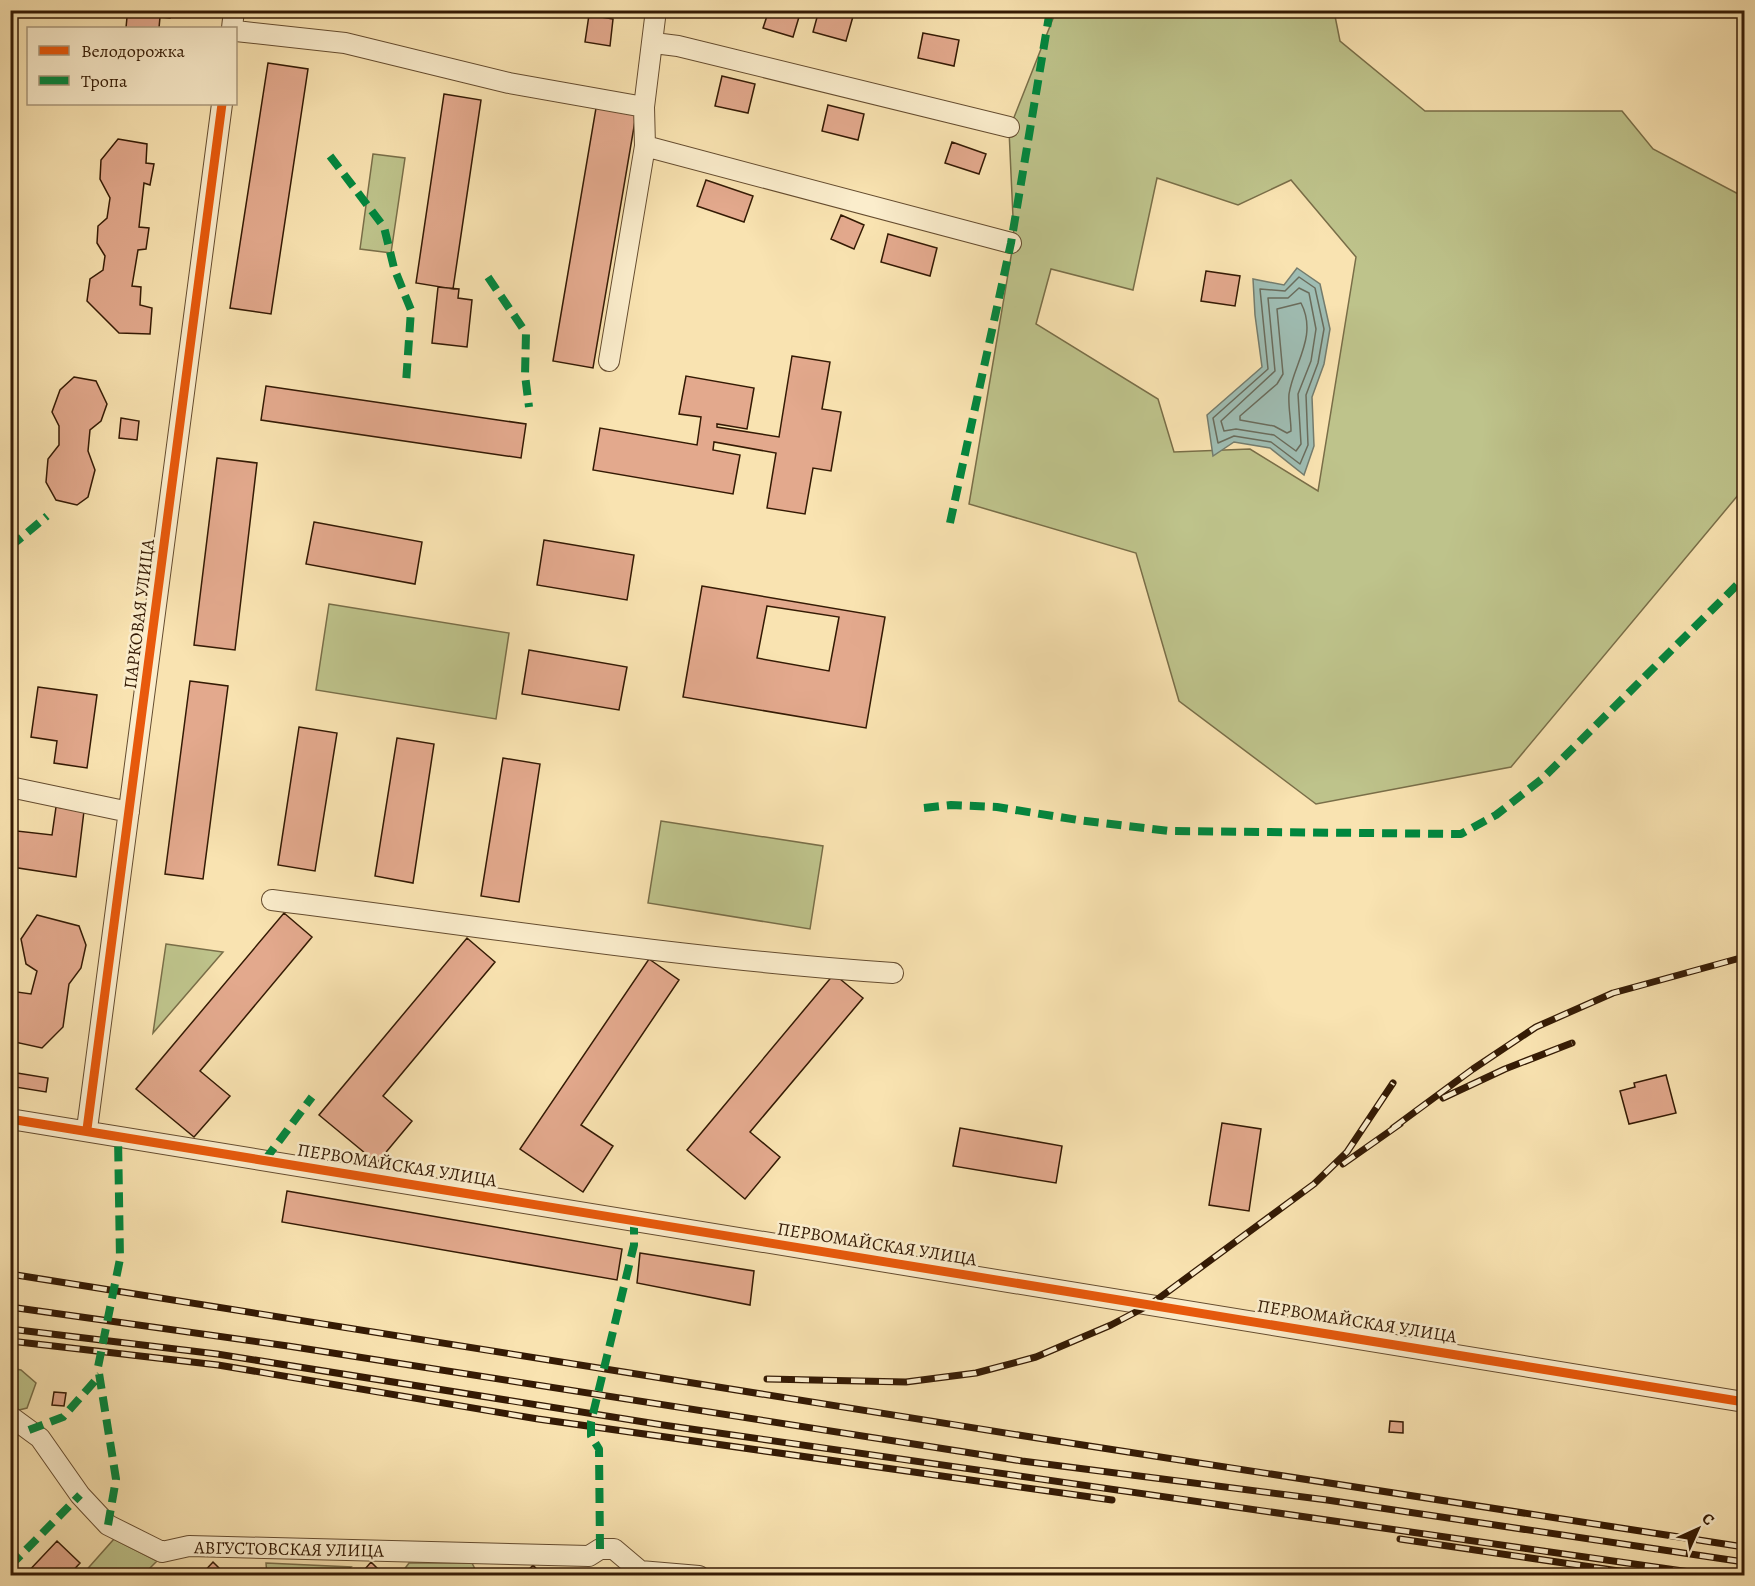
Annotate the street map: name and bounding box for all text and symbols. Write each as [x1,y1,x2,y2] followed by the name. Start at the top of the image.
[27,27,237,105] legend
[81,39,186,63] text: Велодорожка
[81,69,128,93] text: Тропа
[118,537,160,690] street label: ПАРКОВАЯ УЛИЦА
[296,1137,499,1193] street label: ПЕРВОМАЙСКАЯ УЛИЦА
[776,1216,979,1272] street label: ПЕРВОМАЙСКАЯ УЛИЦА
[1256,1293,1459,1349] street label: ПЕРВОМАЙСКАЯ УЛИЦА
[1668,1499,1728,1559] north arrow
[1697,1508,1719,1530] text: С
[193,1535,385,1563] street label: АВГУСТОВСКАЯ УЛИЦА

